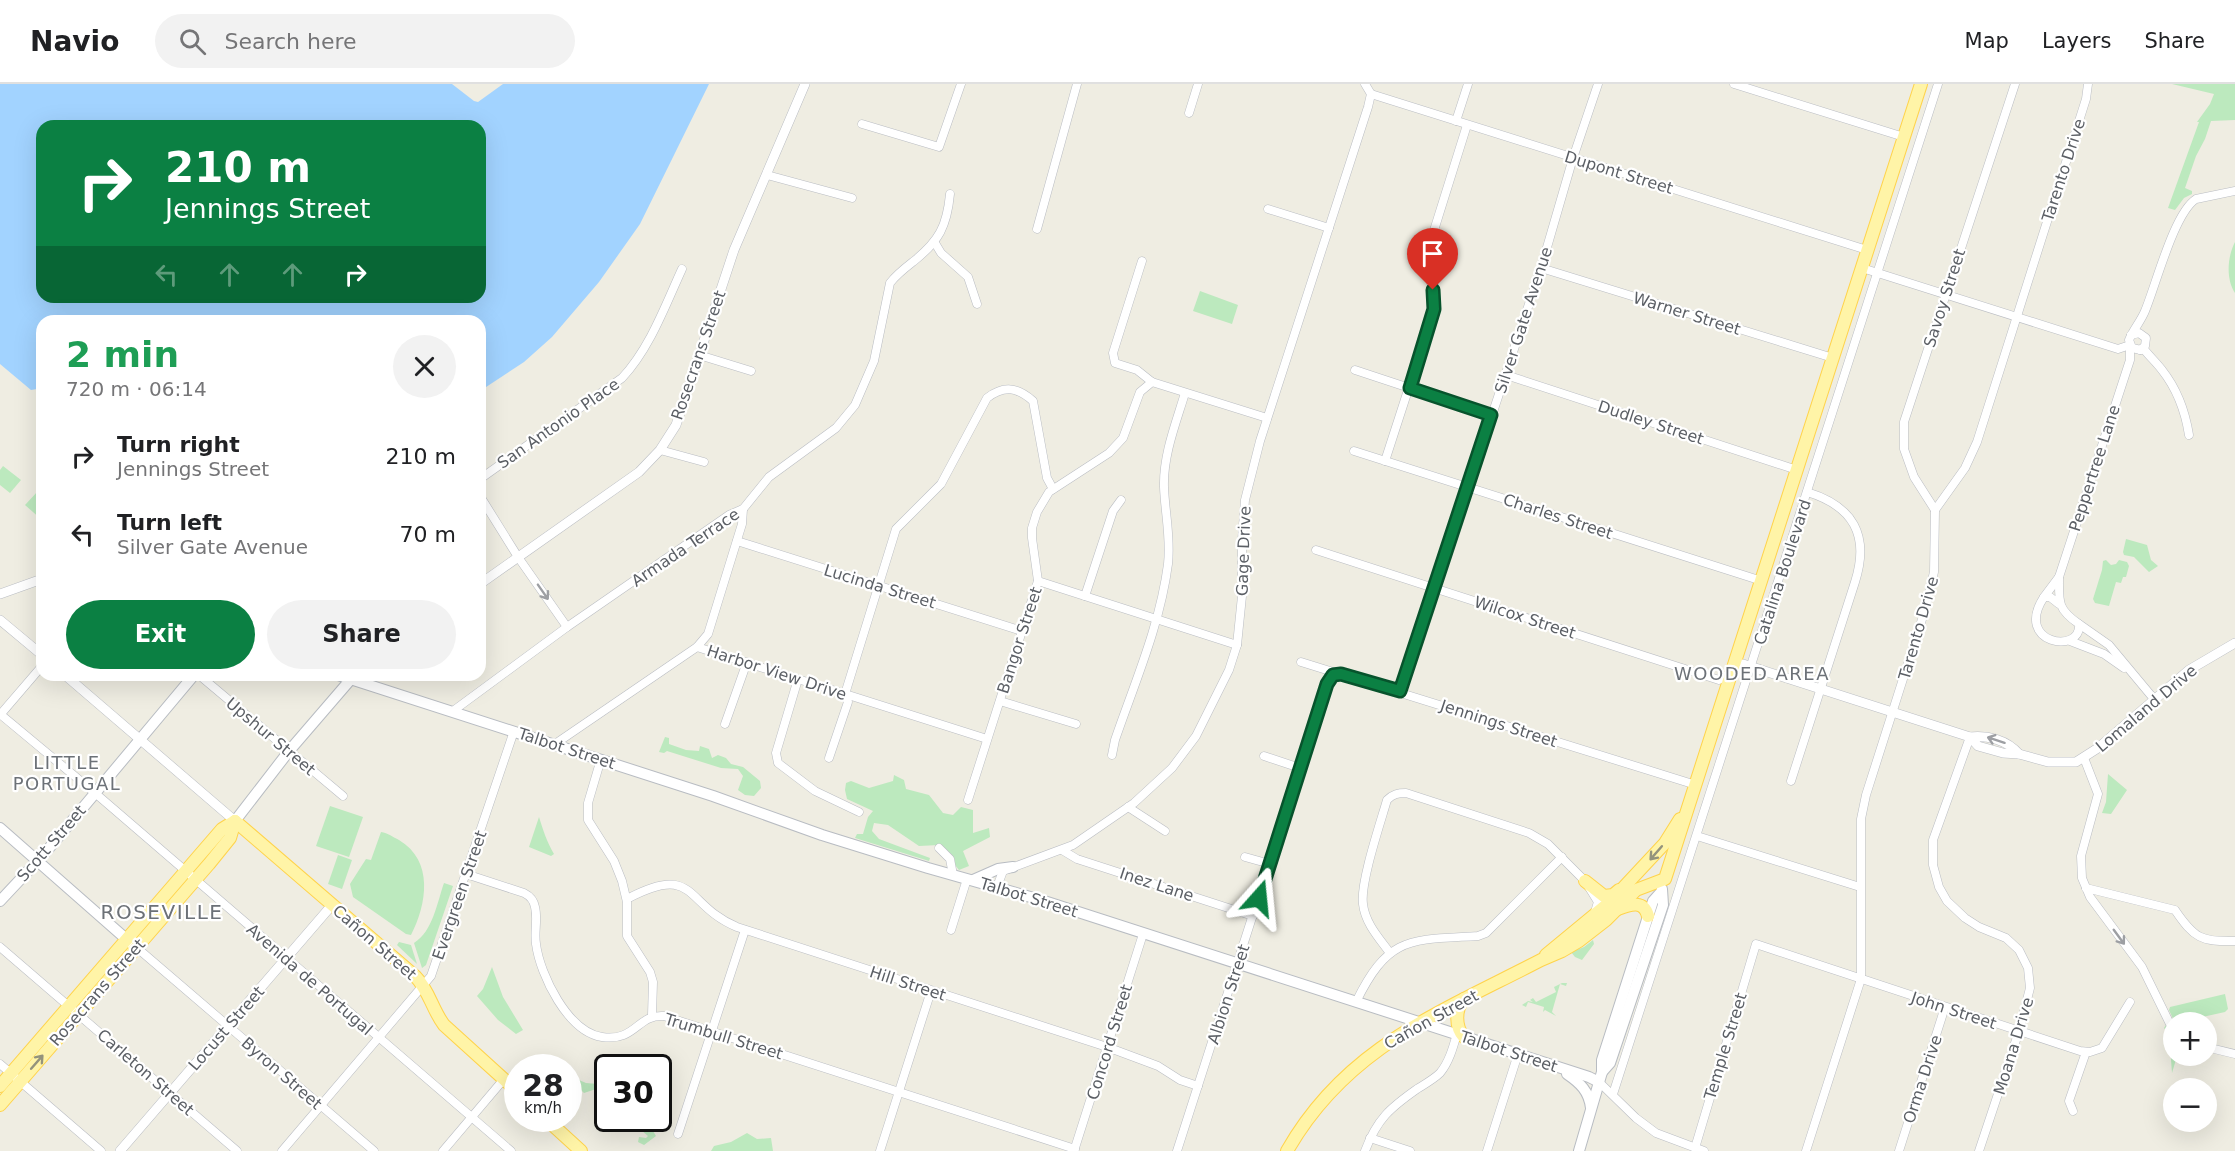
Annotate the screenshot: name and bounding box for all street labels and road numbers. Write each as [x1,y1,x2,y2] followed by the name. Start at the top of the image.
[2038,116,2089,225] street label: Tarento Drive
[1562,147,1675,198] street label: Dupont Street
[1491,245,1556,396] street label: Silver Gate Avenue
[1920,247,1969,350] street label: Savoy Street
[667,288,730,422] street label: Rosecrans Street
[1631,288,1743,339] street label: Warner Street
[494,374,623,473] street label: San Antonio Place
[1596,396,1706,449] street label: Dudley Street
[2065,403,2124,534] street label: Peppertree Lane
[1501,490,1615,543] street label: Charles Street
[1750,497,1815,647] street label: Catalina Boulevard
[628,504,743,590] street label: Armada Terrace
[1232,506,1255,596] street label: Gage Drive
[822,560,938,612] street label: Lucinda Street
[1894,574,1942,683] street label: Tarento Drive
[993,584,1046,696] street label: Bangor Street
[1472,592,1578,643] street label: Wilcox Street
[705,641,849,704] street label: Harbor View Drive
[2092,661,2201,756] street label: Lomaland Drive
[222,694,319,779] street label: Upshur Street
[1437,695,1560,751] street label: Jennings Street
[515,723,618,773] street label: Talbot Street
[13,801,90,885] street label: Scott Street
[428,828,491,962] street label: Evergreen Street
[1117,864,1196,905] street label: Inez Lane
[977,873,1080,921] street label: Talbot Street
[329,901,420,984] street label: Cañon Street
[243,920,376,1039] street label: Avenida de Portugal
[46,935,149,1050] street label: Rosecrans Street
[1203,942,1254,1046] street label: Albion Street
[867,962,948,1005] street label: Hill Street
[185,982,268,1074] street label: Locust Street
[1083,982,1136,1102] street label: Concord Street
[1381,986,1482,1053] street label: Cañon Street
[1908,987,1999,1033] street label: John Street
[1700,990,1751,1103] street label: Temple Street
[1990,995,2037,1097] street label: Moana Drive
[661,1009,785,1063] street label: Trumbull Street
[93,1025,198,1119] street label: Carleton Street
[1457,1026,1560,1076] street label: Talbot Street
[1899,1032,1946,1126] street label: Orma Drive
[238,1033,326,1113] street label: Byron Street

